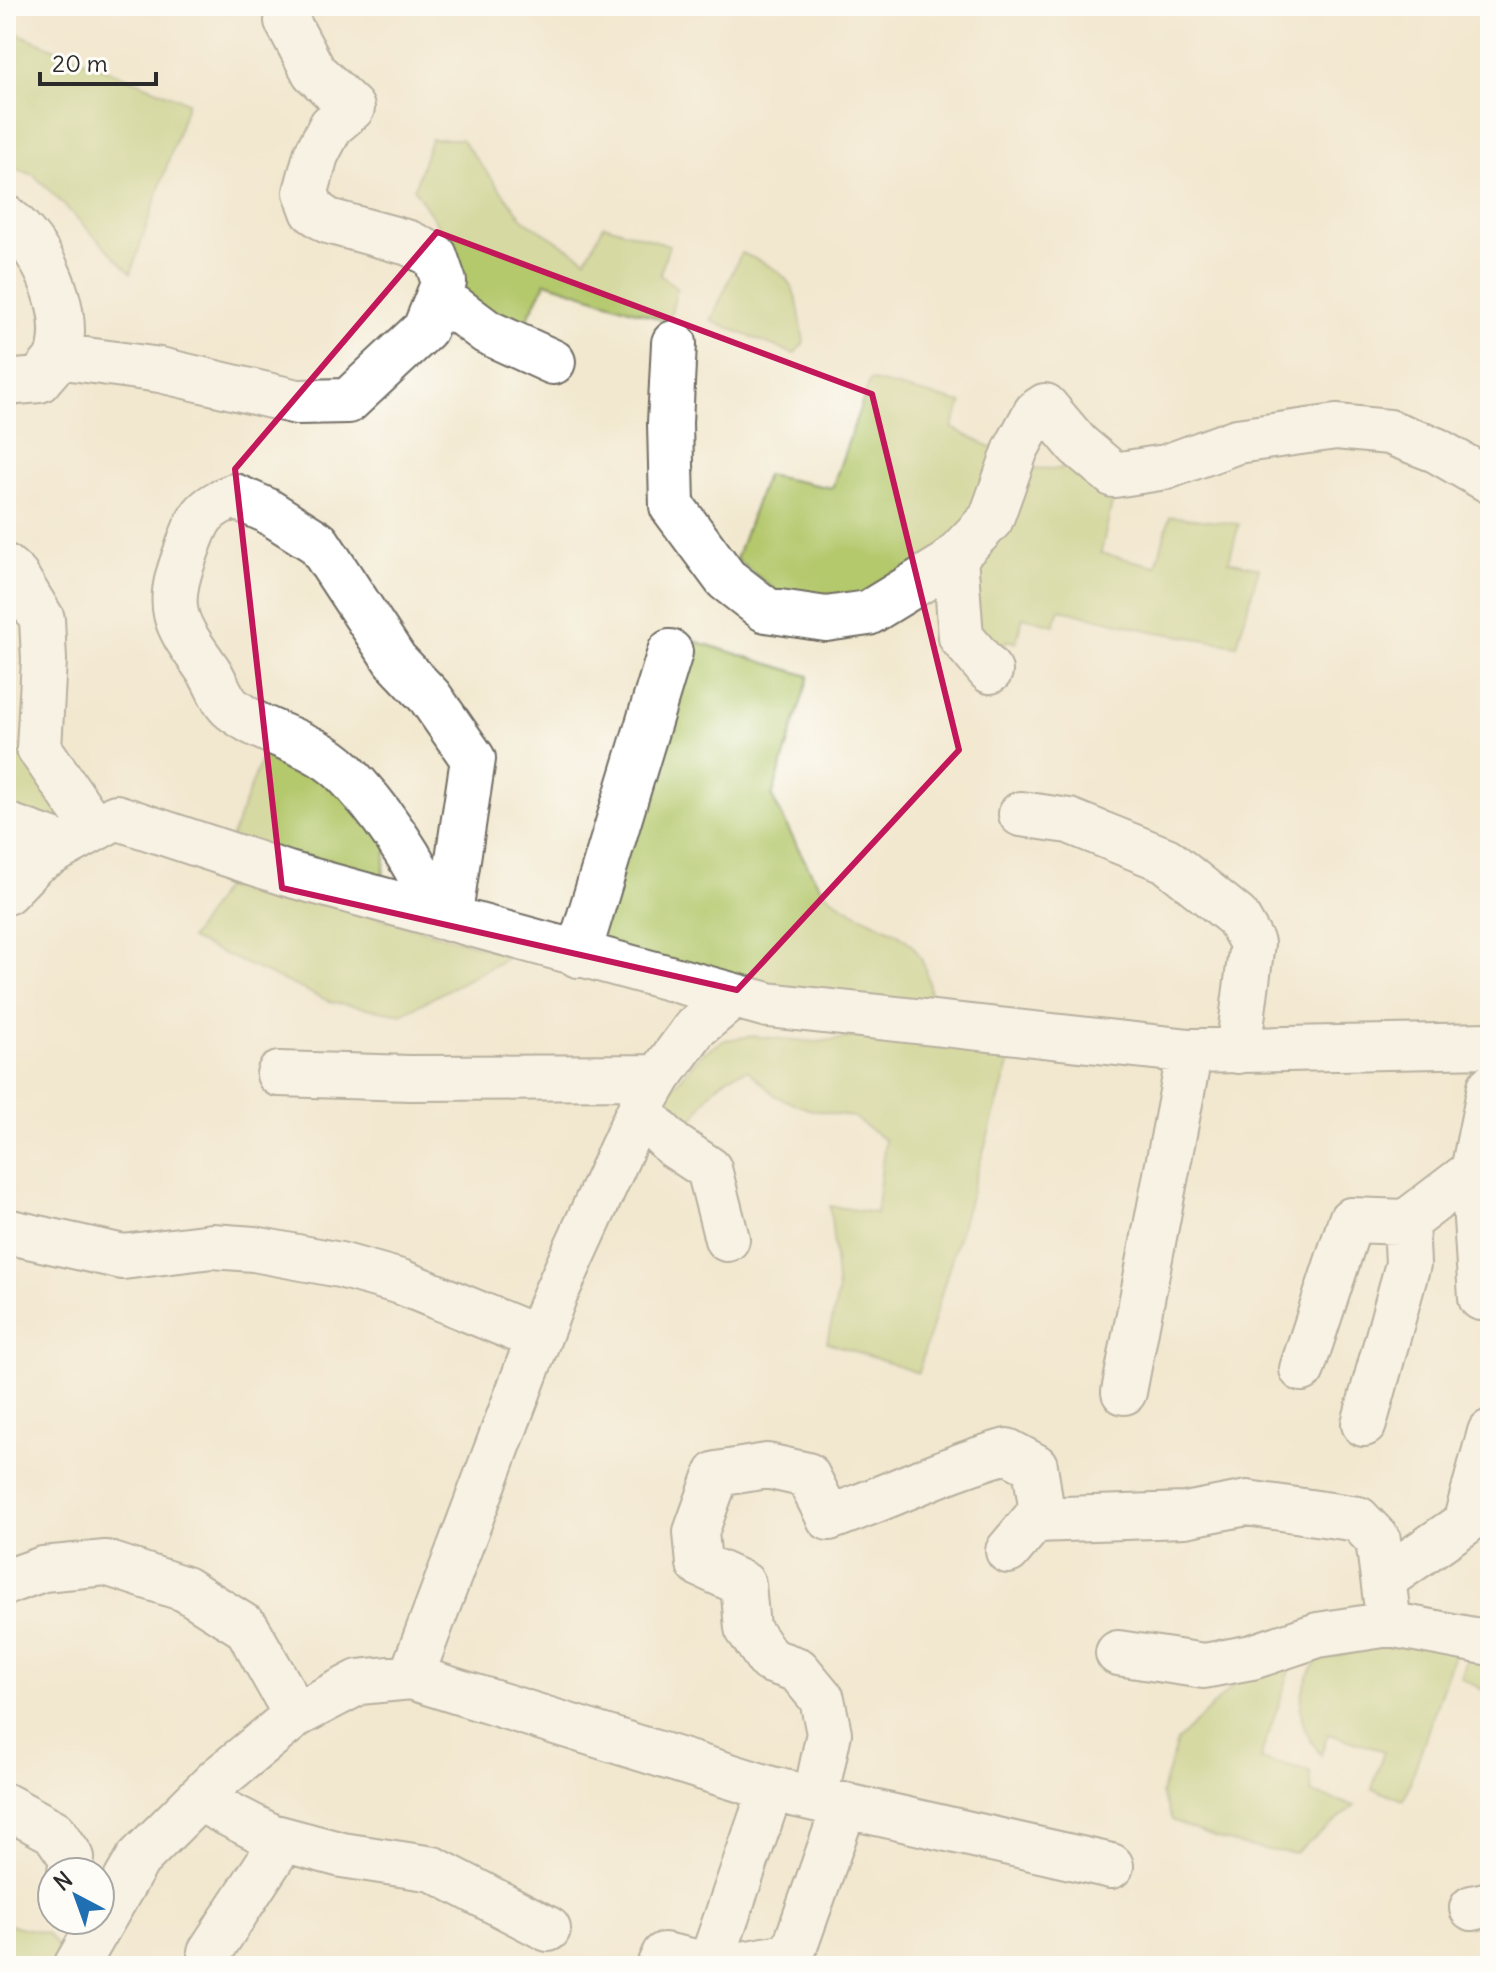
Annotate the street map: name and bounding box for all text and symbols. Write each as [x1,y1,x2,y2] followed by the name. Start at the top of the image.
[40,36,156,86] scale bar
[52,48,108,78] text: 20 m
[36,1856,116,1936] north arrow
[48,1865,78,1896] text: N

